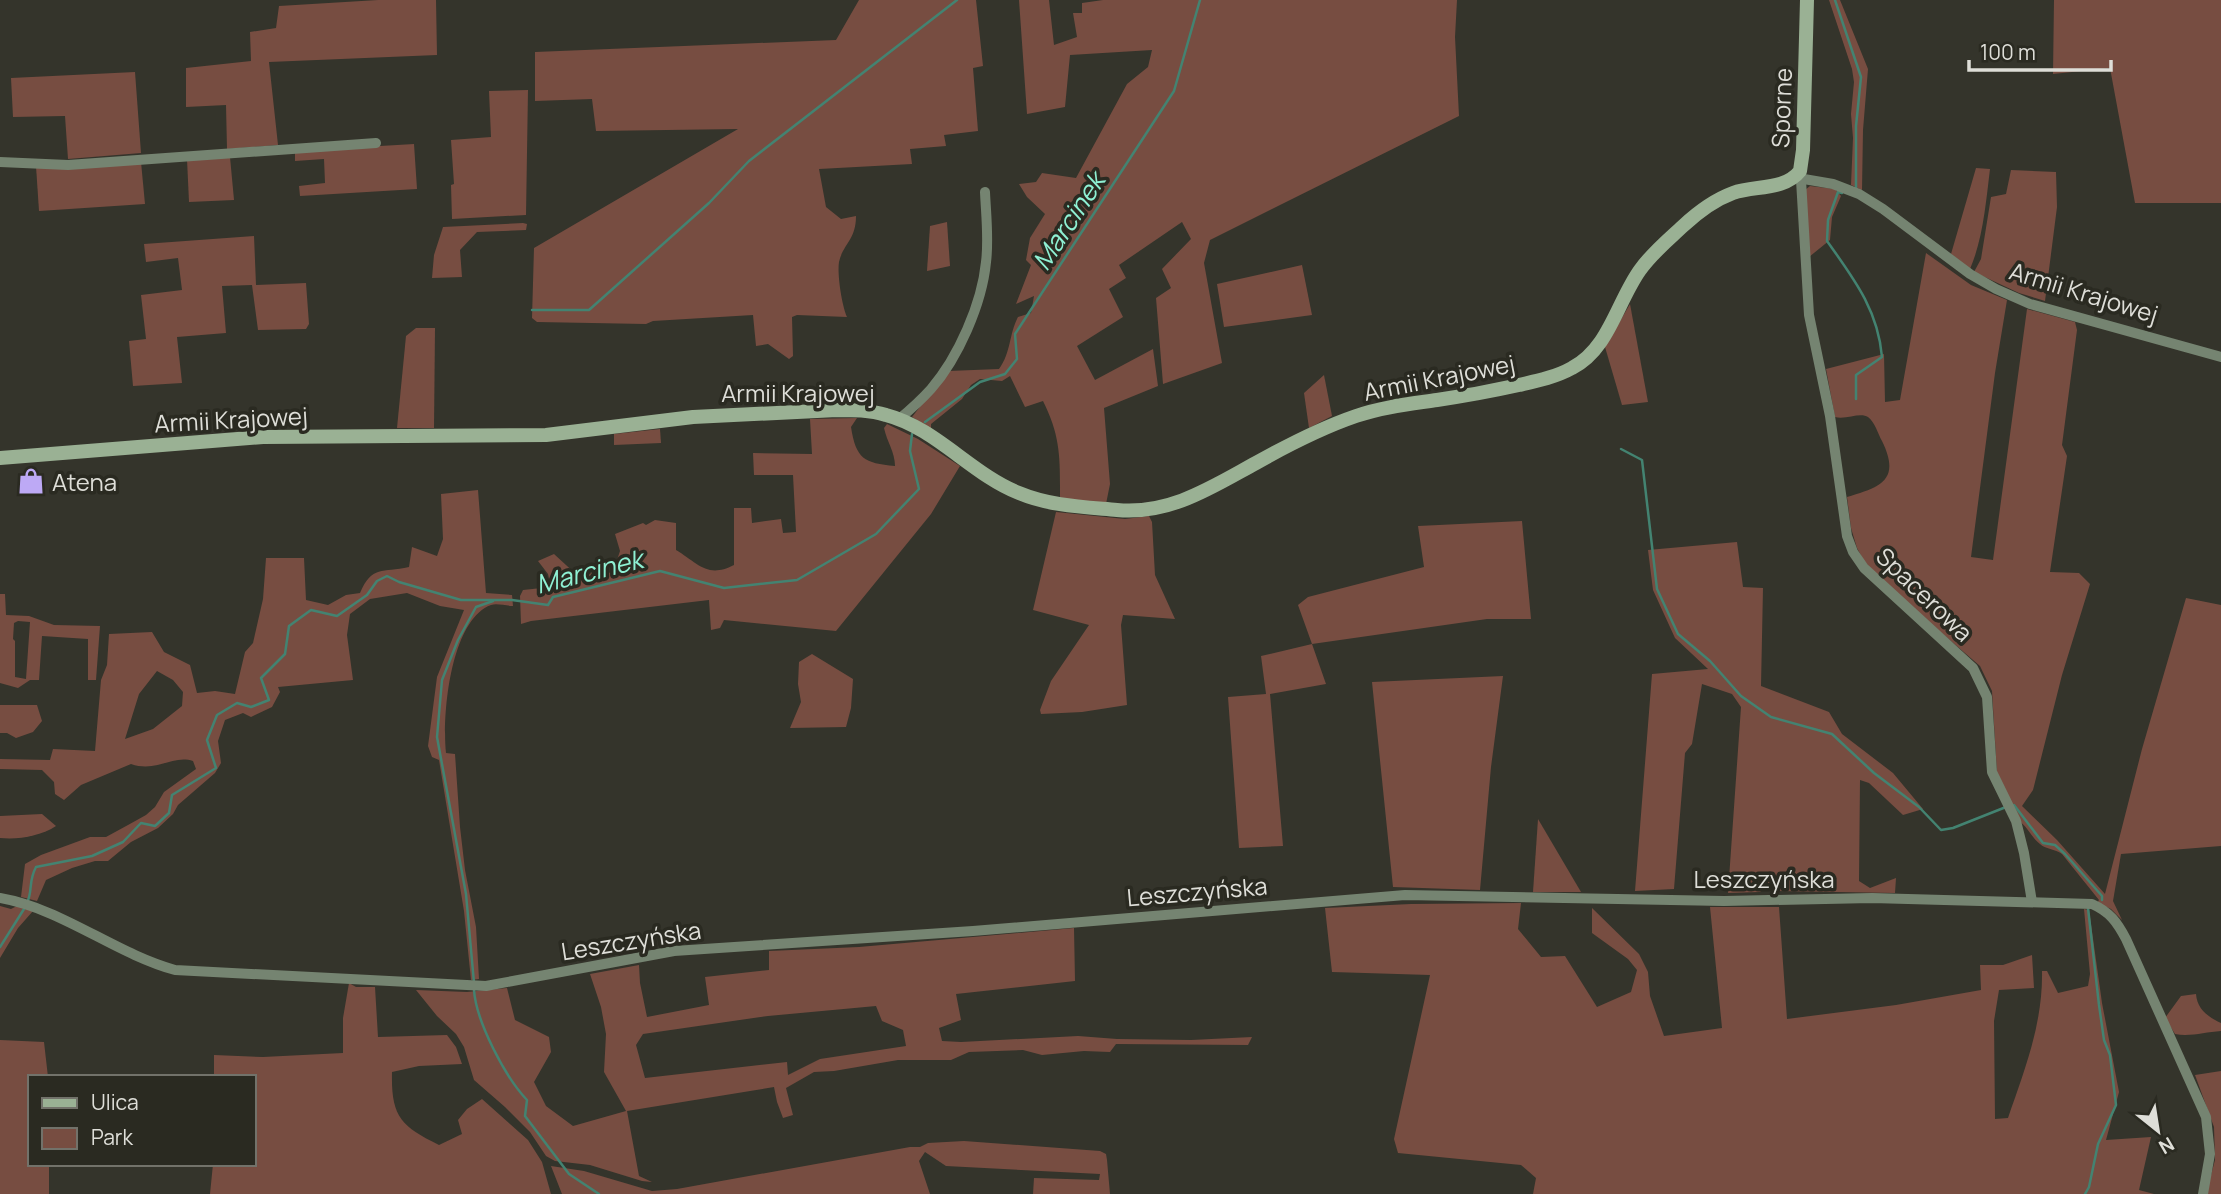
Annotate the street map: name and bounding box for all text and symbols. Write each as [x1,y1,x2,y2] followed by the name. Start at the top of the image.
[1969,28,2111,72] scale bar
[1980,38,2036,66] text: 100 m
[1763,67,1799,149] street label: Sporne
[1023,162,1115,276] water label: Marcinek
[2006,254,2162,330] street label: Armii Krajowej
[1360,346,1518,408] street label: Armii Krajowej
[721,376,875,409] street label: Armii Krajowej
[153,399,309,439] street label: Armii Krajowej
[52,465,117,498] place label: Atena
[16,466,46,496] shop icon: Atena
[532,539,650,602] water label: Marcinek
[1869,540,1981,648] street label: Spacerowa
[1694,862,1834,895] street label: Leszczyńska
[1125,868,1269,914] street label: Leszczyńska
[559,913,703,967] street label: Leszczyńska
[28,1075,256,1166] legend
[91,1088,139,1116] text: Ulica
[2123,1096,2193,1166] north arrow
[91,1123,133,1151] text: Park
[2154,1131,2179,1160] text: N

